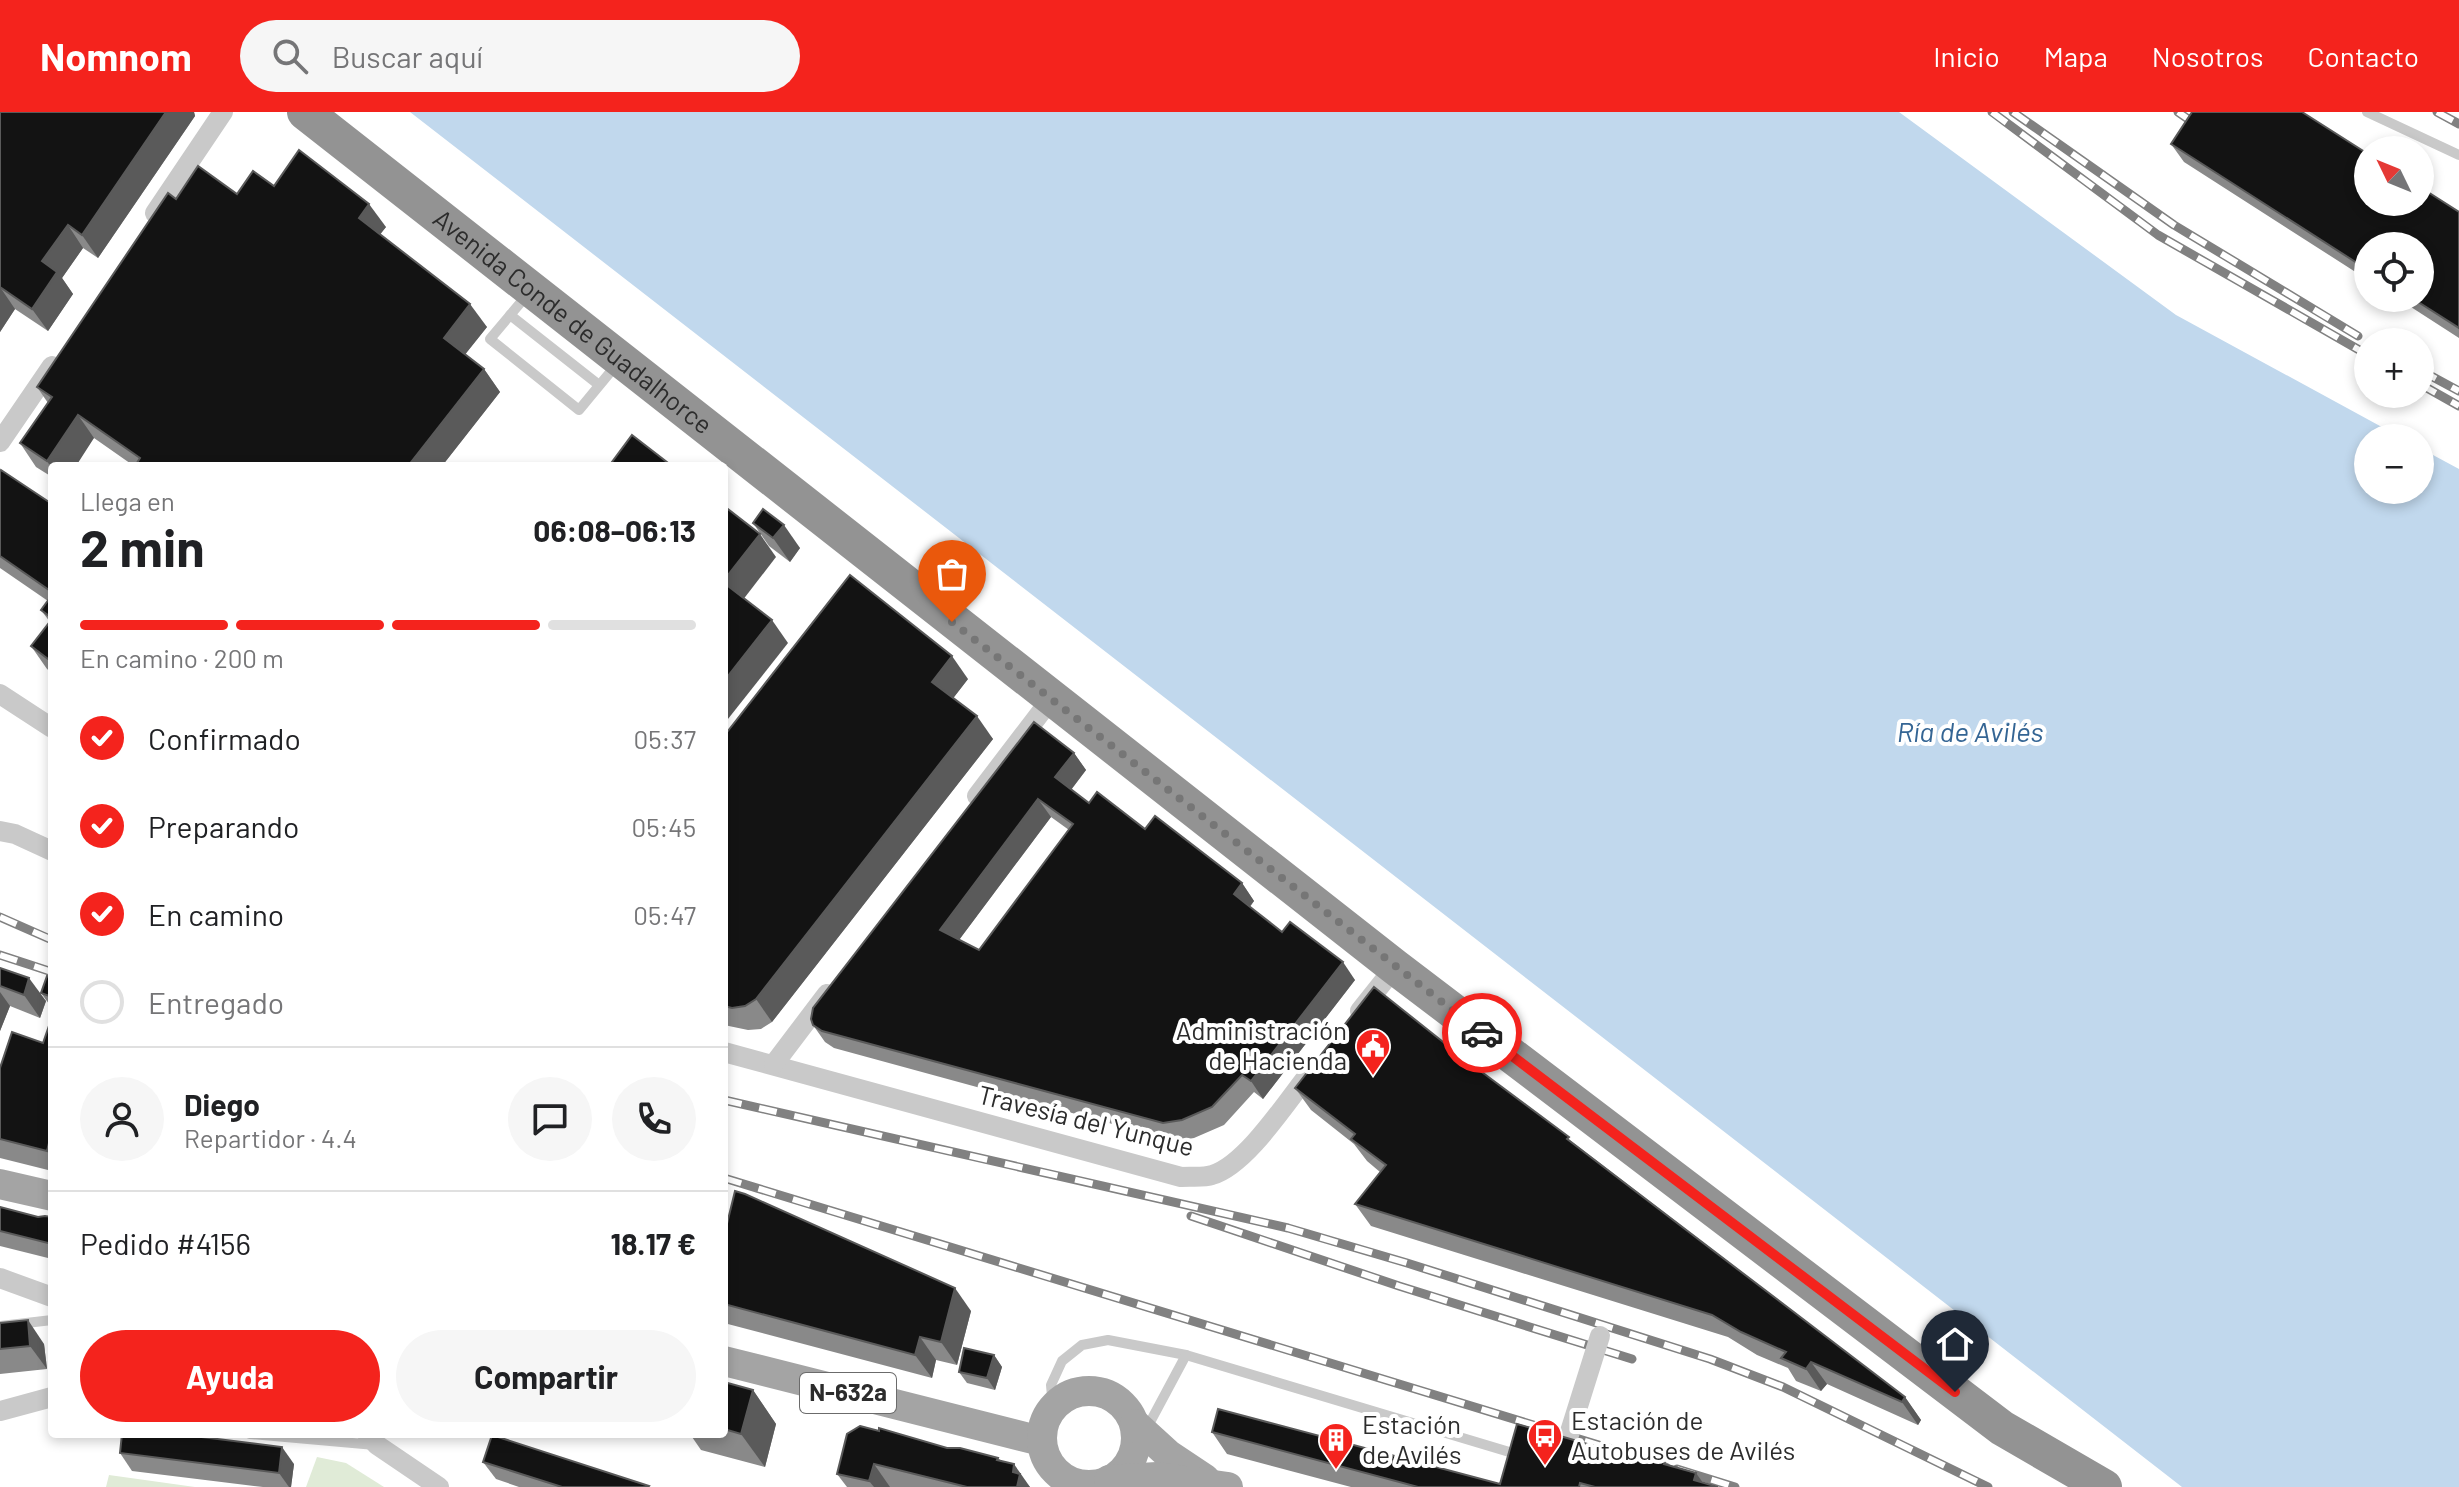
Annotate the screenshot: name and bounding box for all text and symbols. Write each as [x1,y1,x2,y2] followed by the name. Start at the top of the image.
[240,20,800,92] search box
[40,33,192,79] text: Nomnom
[268,34,312,78] icon: search
[332,38,483,74] text: Buscar aquí
[1933,39,2000,73] text: Inicio
[2044,39,2108,73] text: Mapa
[2152,39,2264,73] text: Nosotros
[2308,39,2419,73] text: Contacto
[2354,136,2434,216] north arrow
[2354,136,2434,504] map controls
[428,202,719,440] street label: Avenida Conde de Guadalhorce
[2354,232,2434,312] button: locate
[2354,328,2434,408] button: +
[2354,424,2434,504] button: −
[80,485,175,516] text: Llega en
[533,512,696,548] text: 06:08–06:13
[80,515,205,577] text: 2 min
[918,540,986,622] pin
[930,552,974,596] icon: bag
[80,642,284,673] text: En camino · 200 m
[1897,714,2043,748] water label: Ría de Avilés
[80,716,124,760] icon: check
[148,720,301,756] text: Confirmado
[633,723,696,754] text: 05:37
[80,804,124,848] icon: check
[148,808,299,844] text: Preparando
[631,811,696,842] text: 05:45
[80,892,124,936] icon: check
[148,896,284,932] text: En camino
[633,899,696,930] text: 05:47
[148,984,284,1020] text: Entregado
[1442,993,1522,1073] courier
[1460,1011,1504,1055] icon: car
[1176,1014,1347,1075] place label: Administración de Hacienda
[1354,1027,1392,1077] public building icon: Administración de Hacienda
[80,1077,164,1161] button: person
[508,1077,592,1161] button: chat
[612,1077,696,1161] button: phone
[975,1078,1197,1161] street label: Travesía del Yunque
[184,1086,260,1122] text: Diego
[184,1122,357,1153] text: Repartidor · 4.4
[80,1225,251,1261] text: Pedido #4156
[611,1225,696,1261] text: 18.17 €
[1921,1310,1989,1392] pin
[1933,1322,1977,1366] icon: home
[80,1330,380,1422] button: Ayuda
[396,1330,696,1422] button: Compartir
[800,1373,896,1413] road number: N-632a
[1571,1404,1795,1465] place label: Estación de Autobuses de Avilés
[1362,1408,1461,1469] place label: Estación de Avilés
[1526,1417,1564,1467] bus stop icon: Estación de Autobuses de Avilés
[1317,1421,1355,1471] building icon: Estación de Avilés

